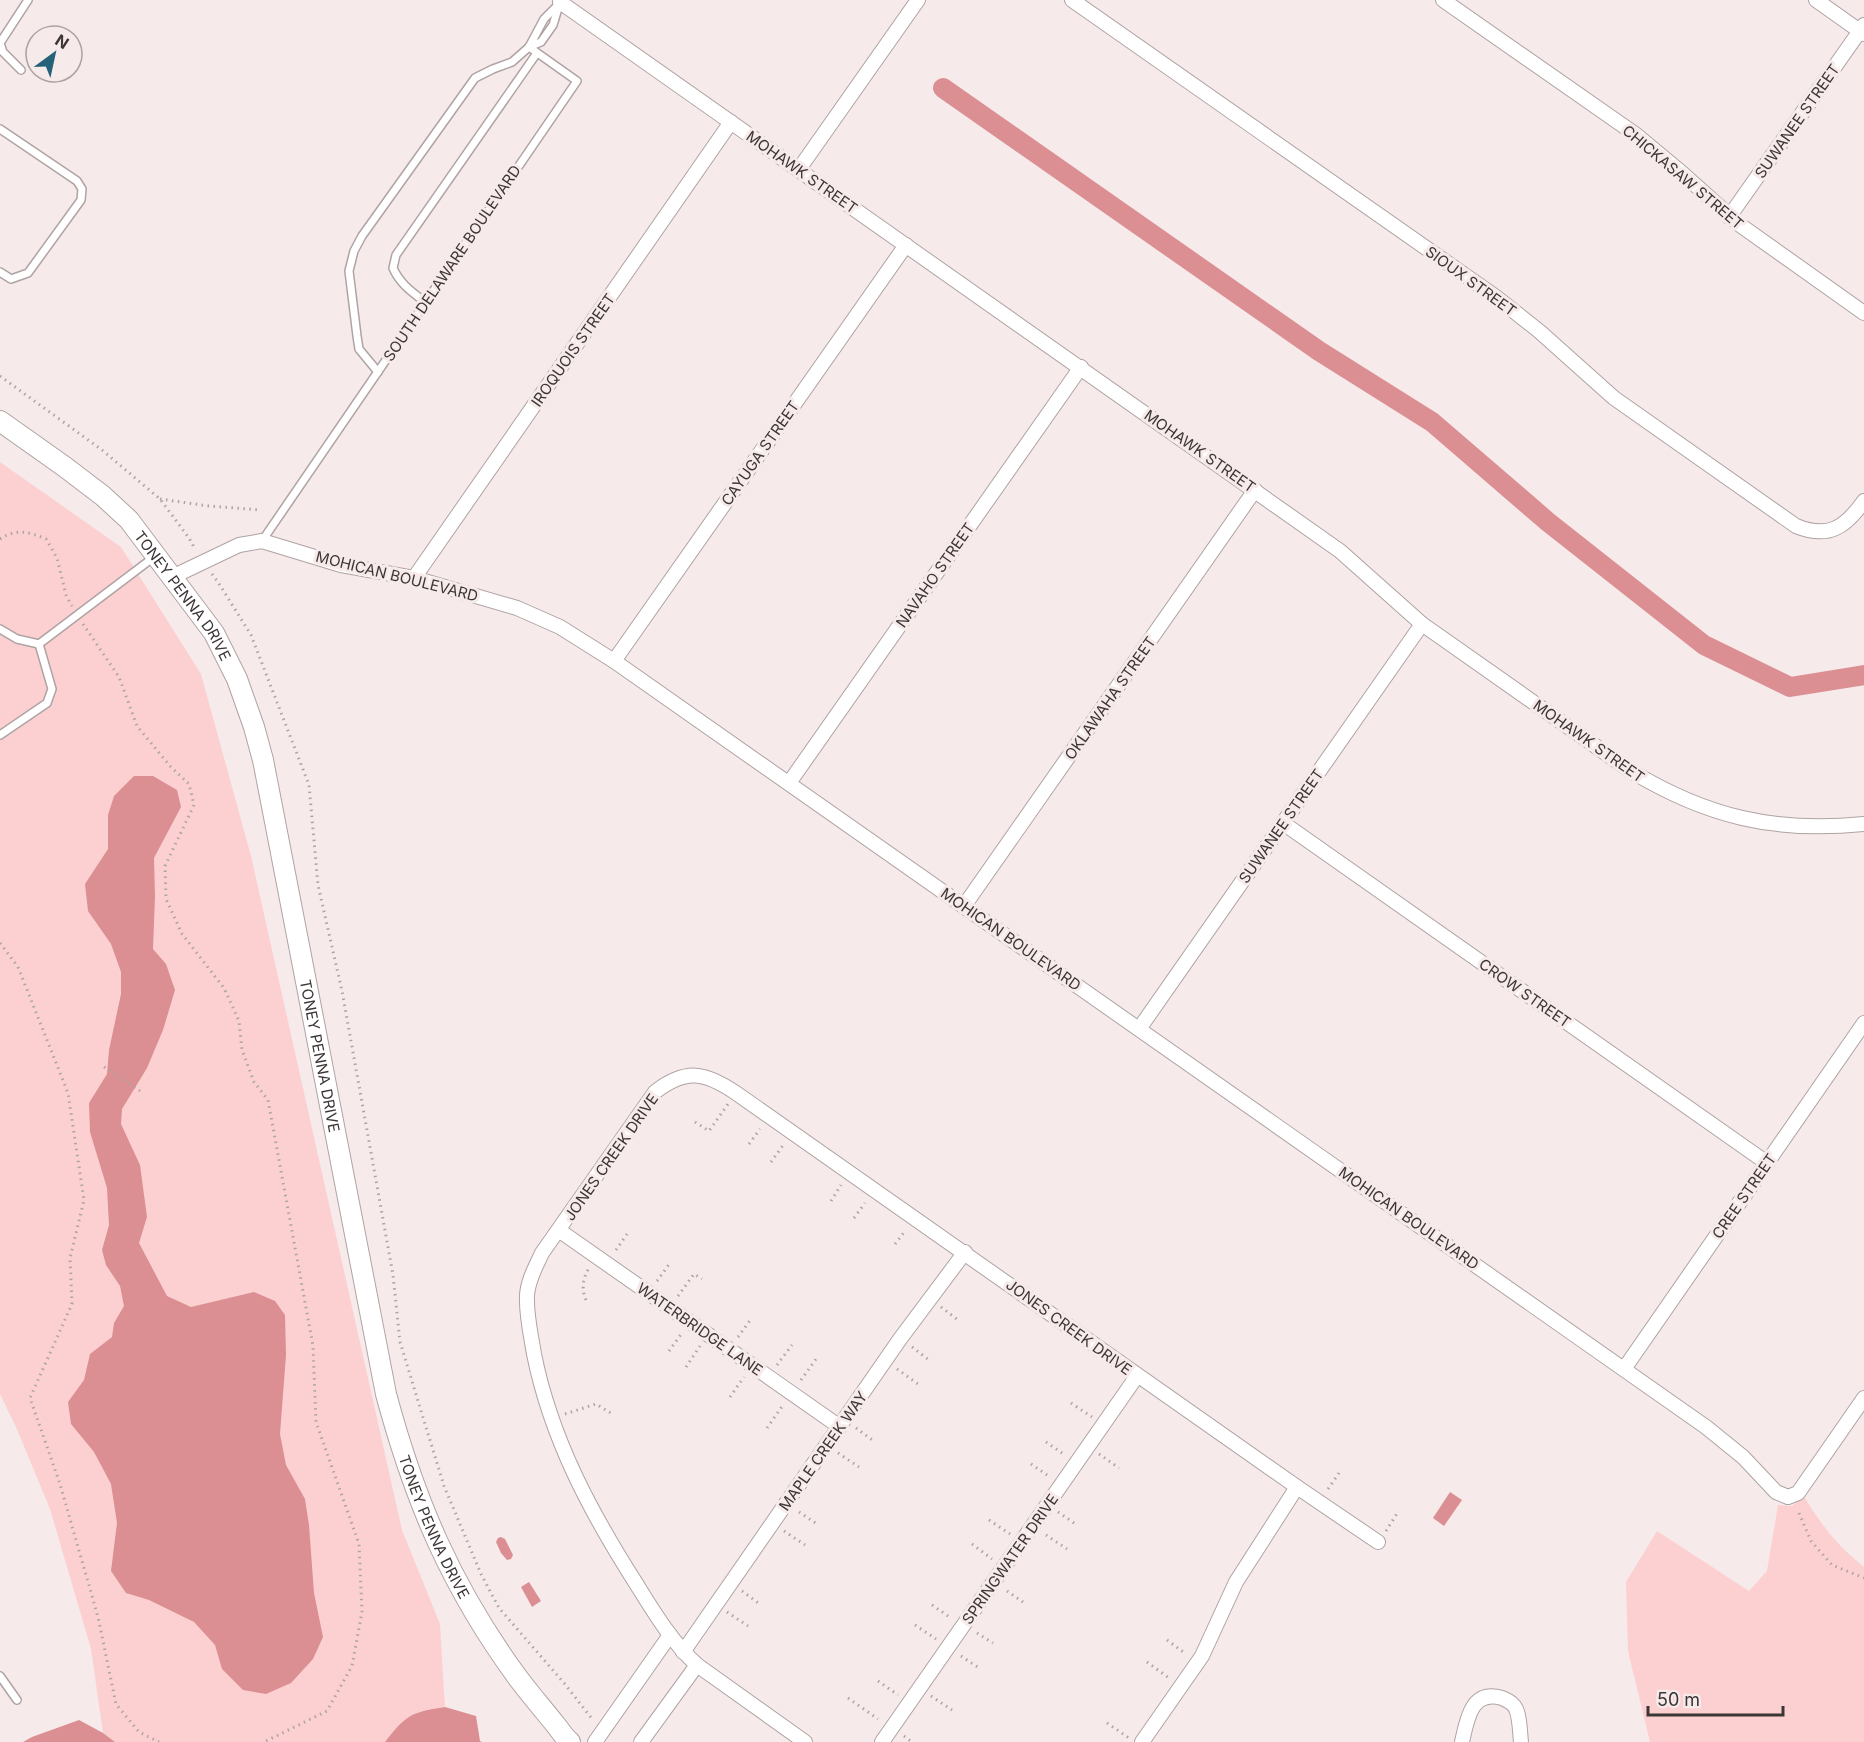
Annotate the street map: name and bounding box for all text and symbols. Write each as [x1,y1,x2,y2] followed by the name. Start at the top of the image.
[24,24,84,84] north arrow
[52,30,73,53] text: N
[1750,60,1844,182] street label: SUWANEE STREET
[1619,121,1747,233] street label: CHICKASAW STREET
[743,127,861,217] street label: MOHAWK STREET
[379,161,525,365] street label: SOUTH DELAWARE BOULEVARD
[1422,242,1520,320] street label: SIOUX STREET
[527,290,619,410] street label: IROQUOIS STREET
[717,397,803,509] street label: CAYUGA STREET
[1141,406,1259,496] street label: MOHAWK STREET
[892,519,978,631] street label: NAVAHO STREET
[131,527,236,664] street label: TONEY PENNA DRIVE
[314,547,480,605] street label: MOHICAN BOULEVARD
[1060,633,1160,763] street label: OKLAWAHA STREET
[1530,696,1648,786] street label: MOHAWK STREET
[1234,765,1328,887] street label: SUWANEE STREET
[937,883,1085,995] street label: MOHICAN BOULEVARD
[1475,954,1575,1032] street label: CROW STREET
[296,978,344,1134] street label: TONEY PENNA DRIVE
[560,1090,662,1224] street label: JONES CREEK DRIVE
[1708,1150,1780,1242] street label: CREE STREET
[1335,1162,1483,1274] street label: MOHICAN BOULEVARD
[1002,1275,1136,1379] street label: JONES CREEK DRIVE
[633,1278,767,1380] street label: WATERBRIDGE LANE
[775,1388,871,1514] street label: MAPLE CREEK WAY
[395,1452,474,1602] street label: TONEY PENNA DRIVE
[958,1490,1062,1628] street label: SPRINGWATER DRIVE
[1648,1679,1783,1717] scale bar
[1657,1689,1700,1710] text: 50 m

